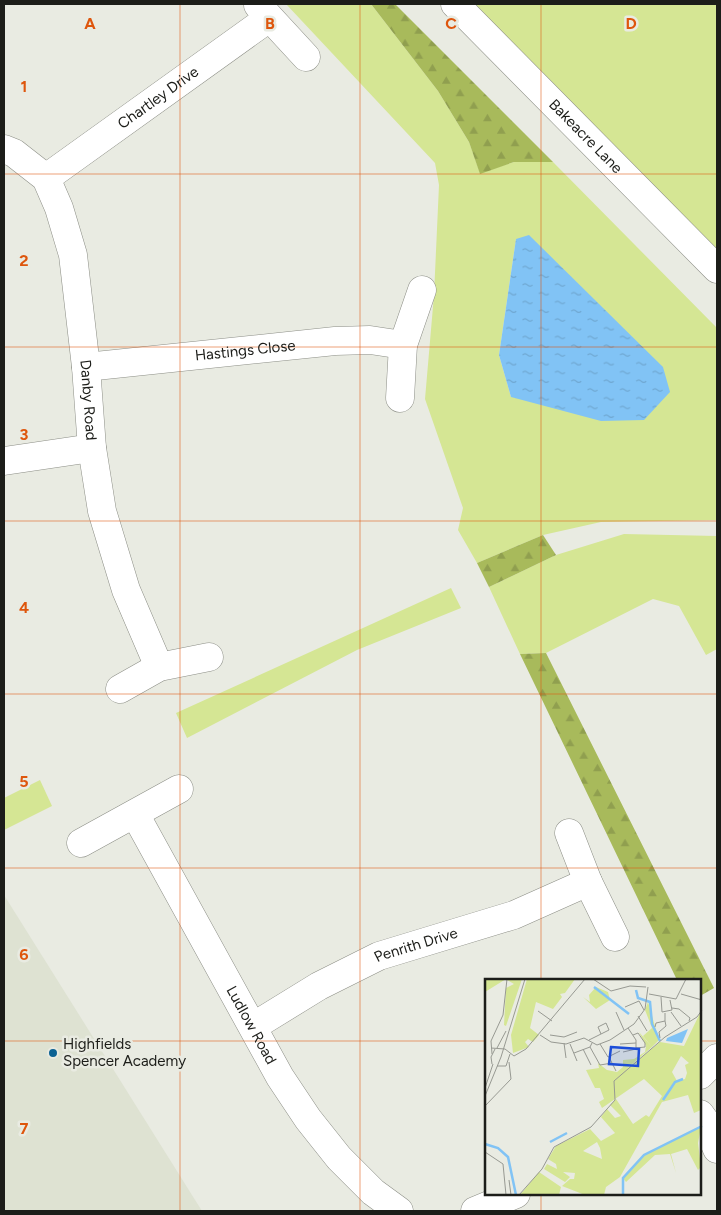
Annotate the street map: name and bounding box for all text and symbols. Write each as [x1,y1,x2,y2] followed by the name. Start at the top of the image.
[84,14,96,33] text: A
[265,14,275,33] text: B
[445,14,457,33] text: C
[625,14,637,33] text: D
[114,62,202,133] street label: Chartley Drive
[21,77,27,96] text: 1
[545,95,626,177] street label: Bakeacre Lane
[19,251,29,270] text: 2
[194,336,296,365] street label: Hastings Close
[76,359,100,441] street label: Danby Road
[20,425,29,444] text: 3
[19,598,29,617] text: 4
[19,772,29,791] text: 5
[371,924,460,966] street label: Penrith Drive
[19,945,29,964] text: 6
[485,979,701,1195] inset map
[223,983,280,1067] street label: Ludlow Road
[63,1035,186,1070] place label: Highfields Spencer Academy
[47,1047,59,1059] marker: Highfields Spencer Academy
[20,1119,29,1138] text: 7

